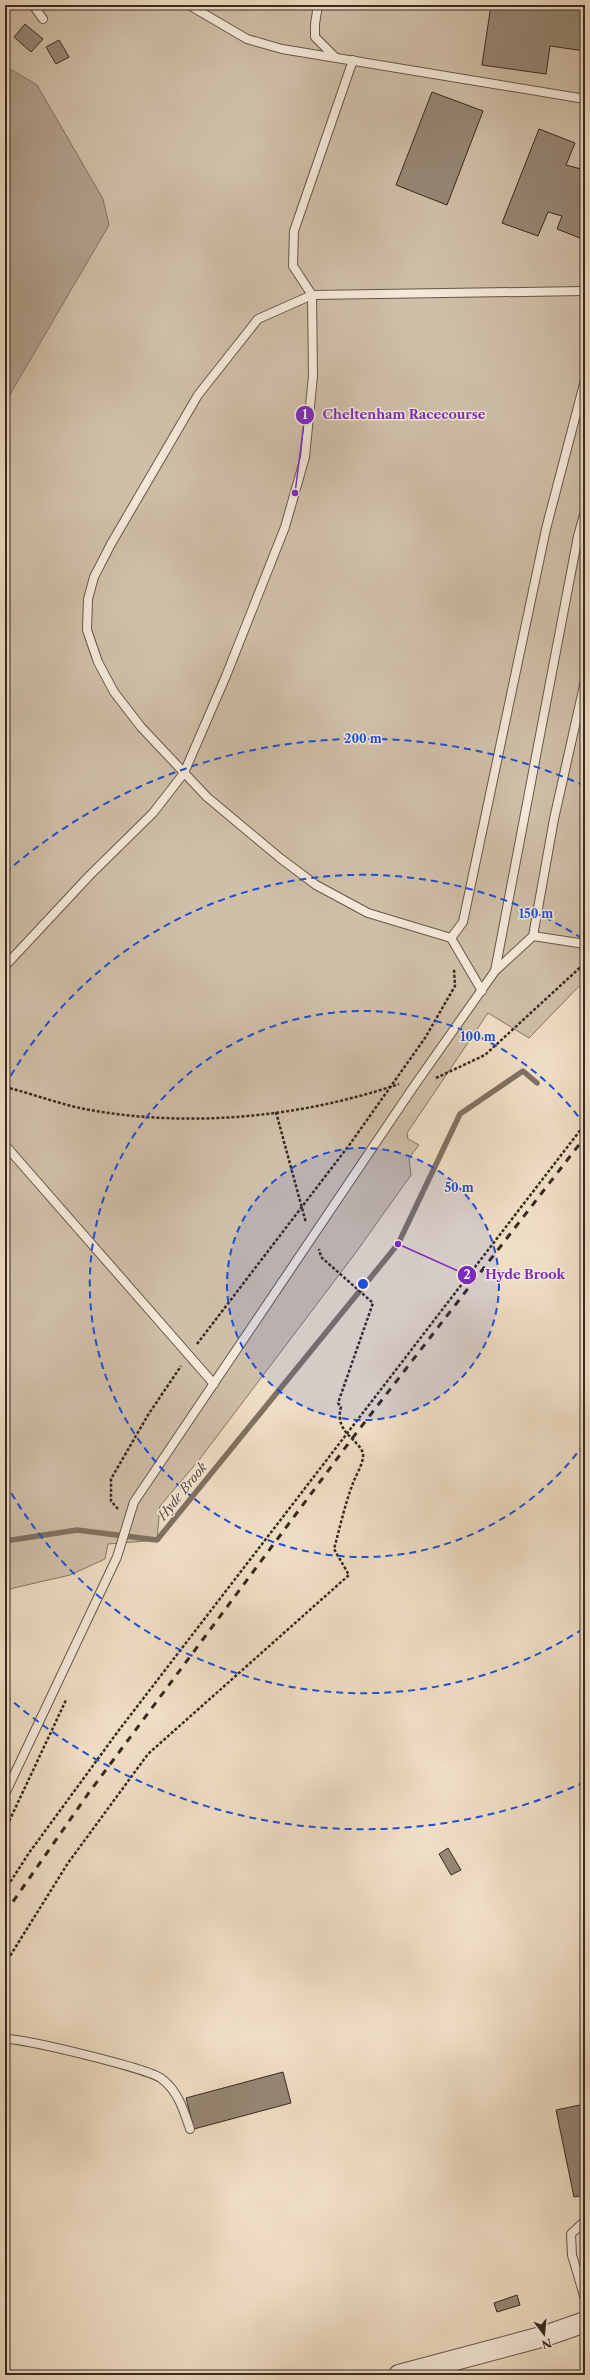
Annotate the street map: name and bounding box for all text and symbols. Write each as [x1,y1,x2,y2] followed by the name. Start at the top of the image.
[295,402,494,427] callout: Cheltenham Racecourse
[323,406,486,422] text: Cheltenham Racecourse
[302,407,308,422] text: 1
[344,731,382,746] text: 200 m
[519,906,553,921] text: 150 m
[460,1029,496,1044] text: 100 m
[444,1180,474,1195] text: 50 m
[457,1262,573,1287] callout: Hyde Brook
[485,1266,565,1282] text: Hyde Brook
[463,1267,471,1282] text: 2
[356,1277,370,1291] centre of rings
[153,1459,210,1524] water label: Hyde Brook
[524,2314,564,2354] north arrow
[540,2336,553,2352] text: N

